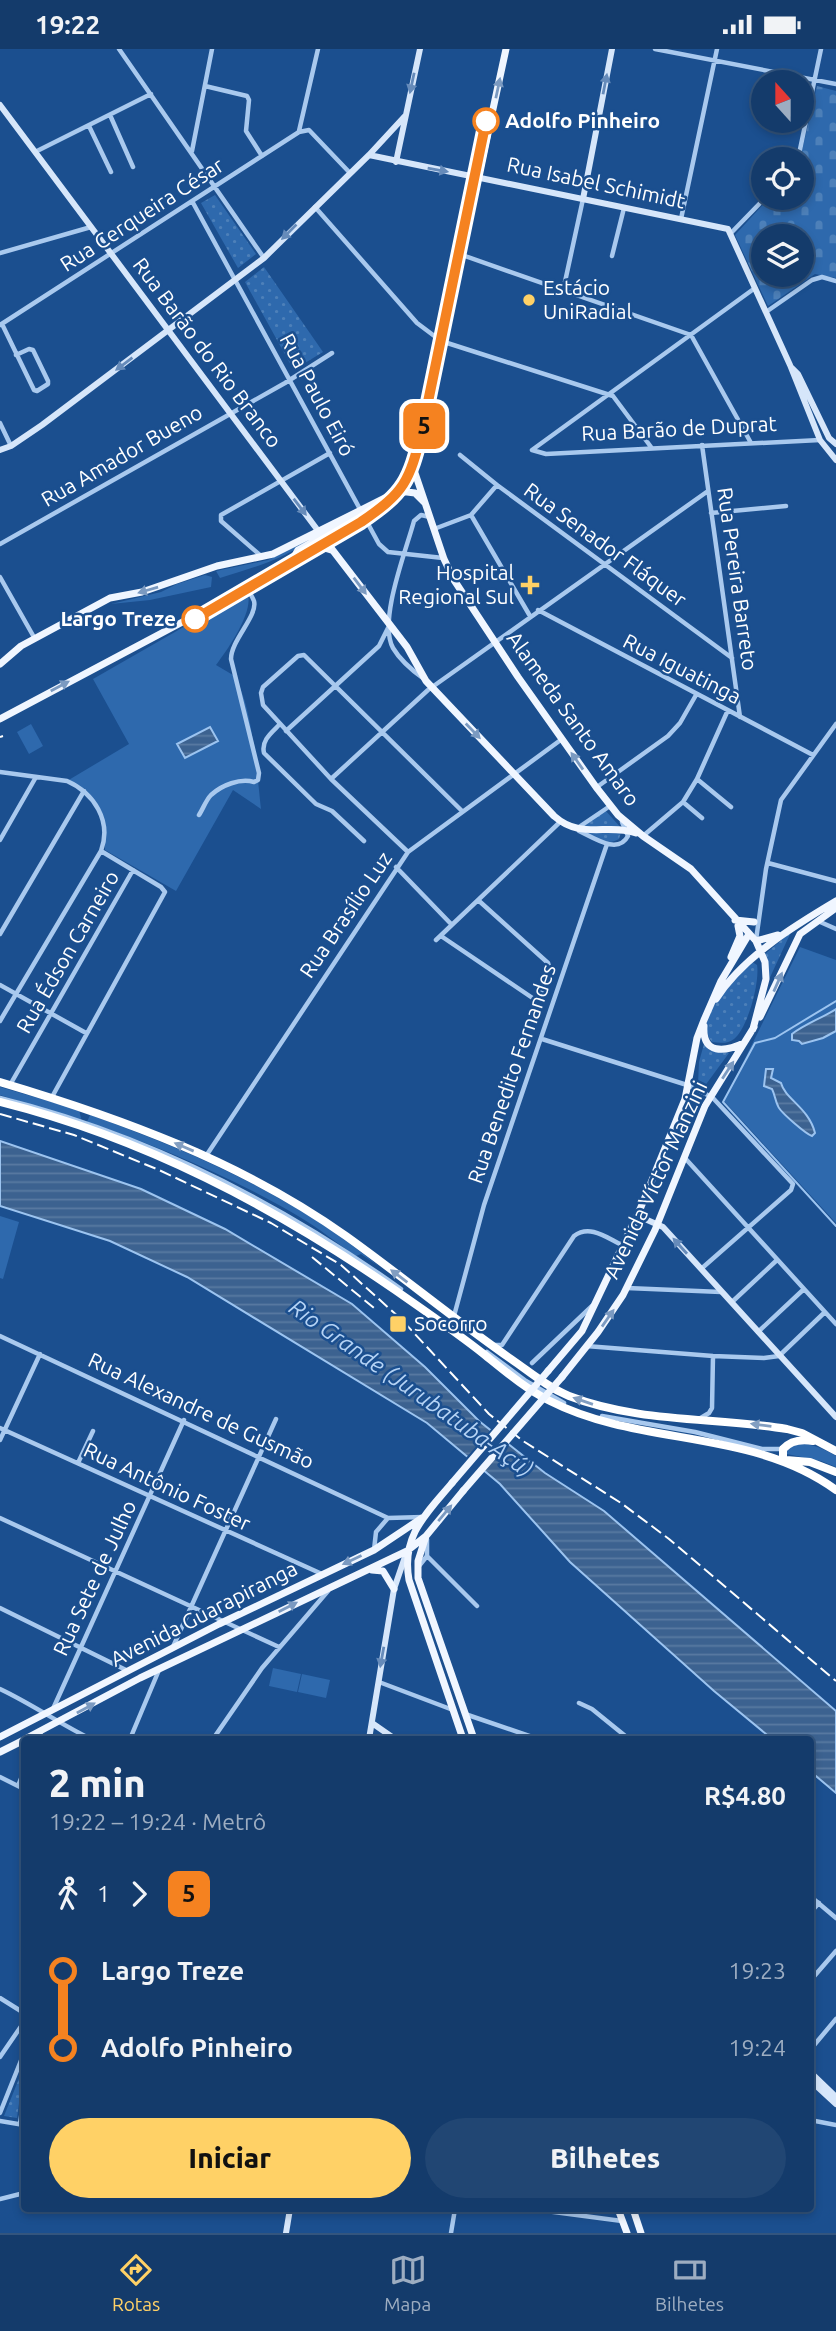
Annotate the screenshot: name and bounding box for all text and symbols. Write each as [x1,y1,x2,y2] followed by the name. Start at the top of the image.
[35,10,100,39] text: 19:22
[751,70,814,133] north arrow
[751,70,814,287] map controls
[407,72,418,94] one-way arrow
[600,73,611,95] one-way arrow
[493,77,504,99] one-way arrow
[473,108,499,134] marker: Adolfo Pinheiro
[505,108,660,132] place label: Adolfo Pinheiro
[751,147,814,210] button: locate
[505,151,688,213] street label: Rua Isabel Schimidt
[55,152,228,276] street label: Rua Cerqueira César
[427,164,449,175] one-way arrow
[281,224,298,241] one-way arrow
[751,224,814,287] button: layers
[129,253,287,452] street label: Rua Barão do Rio Branco
[543,275,632,323] place label: Estácio UniRadial
[521,292,537,308] marker: Estácio UniRadial
[275,329,360,460] street label: Rua Paulo Eiró
[115,357,133,371] one-way arrow
[37,399,206,511] street label: Rua Amador Bueno
[401,403,447,449] line badge: 5
[581,411,777,445] street label: Rua Barão de Duprat
[417,412,431,439] text: 5
[520,477,691,611] street label: Rua Senador Fláquer
[713,486,763,672] street label: Rua Pereira Barreto
[292,498,306,516] one-way arrow
[398,560,514,608] place label: Hospital Regional Sul
[520,575,540,595] marker: Hospital Regional Sul
[353,576,368,594] one-way arrow
[136,585,158,596] one-way arrow
[60,606,176,630] place label: Largo Treze
[182,606,208,632] marker: Largo Treze
[503,627,645,810] street label: Alameda Santo Amaro
[619,628,745,708] street label: Rua Iguatinga
[50,680,70,692] one-way arrow
[465,722,481,739] one-way arrow
[570,752,584,770] one-way arrow
[294,847,396,982] street label: Rua Brasílio Luz
[11,866,123,1037] street label: Rua Édson Carneiro
[462,961,560,1186] street label: Rua Benedito Fernandes
[772,972,784,992] one-way arrow
[721,1060,734,1079] one-way arrow
[599,1077,711,1282] street label: Avenida Víctor Manzini
[174,1141,194,1153] one-way arrow
[672,1238,688,1255] one-way arrow
[391,1268,409,1283] one-way arrow
[284,1294,538,1482] water label: Rio Grande (Jurubatuba-Açú)
[601,1309,615,1327] one-way arrow
[414,1311,487,1335] place label: Socorro
[388,1314,408,1334] marker: Socorro
[85,1347,318,1473] street label: Rua Alexandre de Gusmão
[573,1395,594,1406] one-way arrow
[749,1419,771,1430] one-way arrow
[80,1437,255,1535] street label: Rua Antônio Foster
[48,1496,141,1659] street label: Rua Sete de Julho
[437,1505,452,1522] one-way arrow
[342,1554,362,1566] one-way arrow
[106,1556,301,1671] street label: Avenida Guarapiranga
[278,1601,298,1612] one-way arrow
[376,1646,387,1668] one-way arrow
[76,1702,95,1714] one-way arrow
[49,1762,146,1804] text: 2 min
[704,1781,786,1810] text: R$4.80
[49,1809,266,1834] text: 19:22 – 19:24 · Metrô
[49,1875,87,1913] icon: walk
[120,1875,158,1913] icon: forward
[182,1880,196,1907] text: 5
[97,1881,110,1906] text: 1
[101,1956,244,1985] text: Largo Treze
[728,1958,786,1983] text: 19:23
[101,2033,293,2062] text: Adolfo Pinheiro
[728,2035,786,2060] text: 19:24
[49,2118,411,2198] button: Iniciar
[425,2118,786,2198] button: Bilhetes
[112,2251,160,2315] tab: Rotas
[384,2251,431,2315] tab: Mapa
[655,2251,724,2315] tab: Bilhetes

